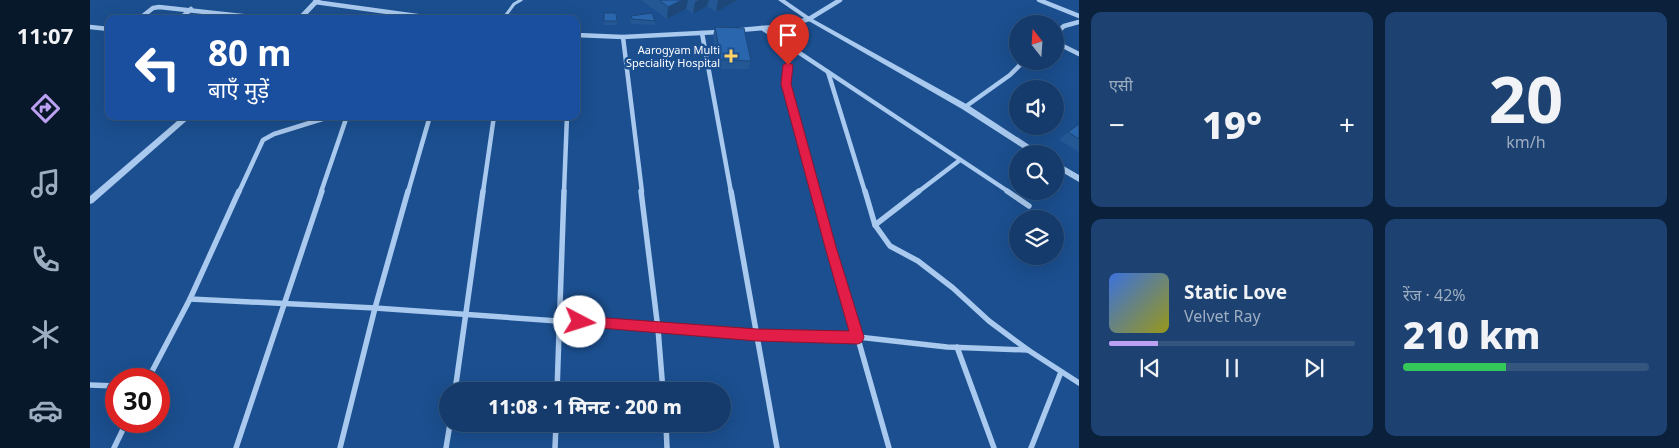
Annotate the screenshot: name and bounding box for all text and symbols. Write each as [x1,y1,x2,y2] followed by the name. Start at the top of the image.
[767,14,809,65] pin
[1009,15,1064,70] north arrow
[1009,15,1064,265] map controls
[17,20,73,50] text: 11:07
[774,21,802,49] icon: arrive
[208,29,291,76] text: 80 m
[125,35,190,100] icon: left
[626,42,720,70] place label: Aarogyam Multi Speciality Hospital
[724,49,738,63] marker: Aarogyam Multi Speciality Hospital
[1489,54,1563,142] text: 20
[208,74,269,104] text: बाएँ मुड़ें
[1109,74,1133,96] text: एसी
[1009,80,1064,135] button: sound
[28,91,63,126] icon: directions
[1202,98,1262,150] text: 19°
[1109,105,1125,143] text: −
[1339,105,1355,143] text: +
[1506,131,1546,153] text: km/h
[1009,145,1064,200] button: search
[28,166,63,201] icon: music
[1009,210,1064,265] button: layers
[28,242,63,277] icon: phone
[1184,279,1287,305] text: Static Love
[1403,284,1466,306] text: रेंज · 42%
[553,295,605,347] position arrow
[1184,305,1261,327] text: Velvet Ray
[1403,308,1541,360] text: 210 km
[28,317,63,352] icon: climate
[1136,354,1164,382] icon: previous
[1218,354,1246,382] icon: pause
[1300,354,1328,382] icon: next
[105,368,170,433] speed limit sign: 30
[28,393,63,428] icon: car
[488,394,682,420] text: 11:08 · 1 मिनट · 200 m

